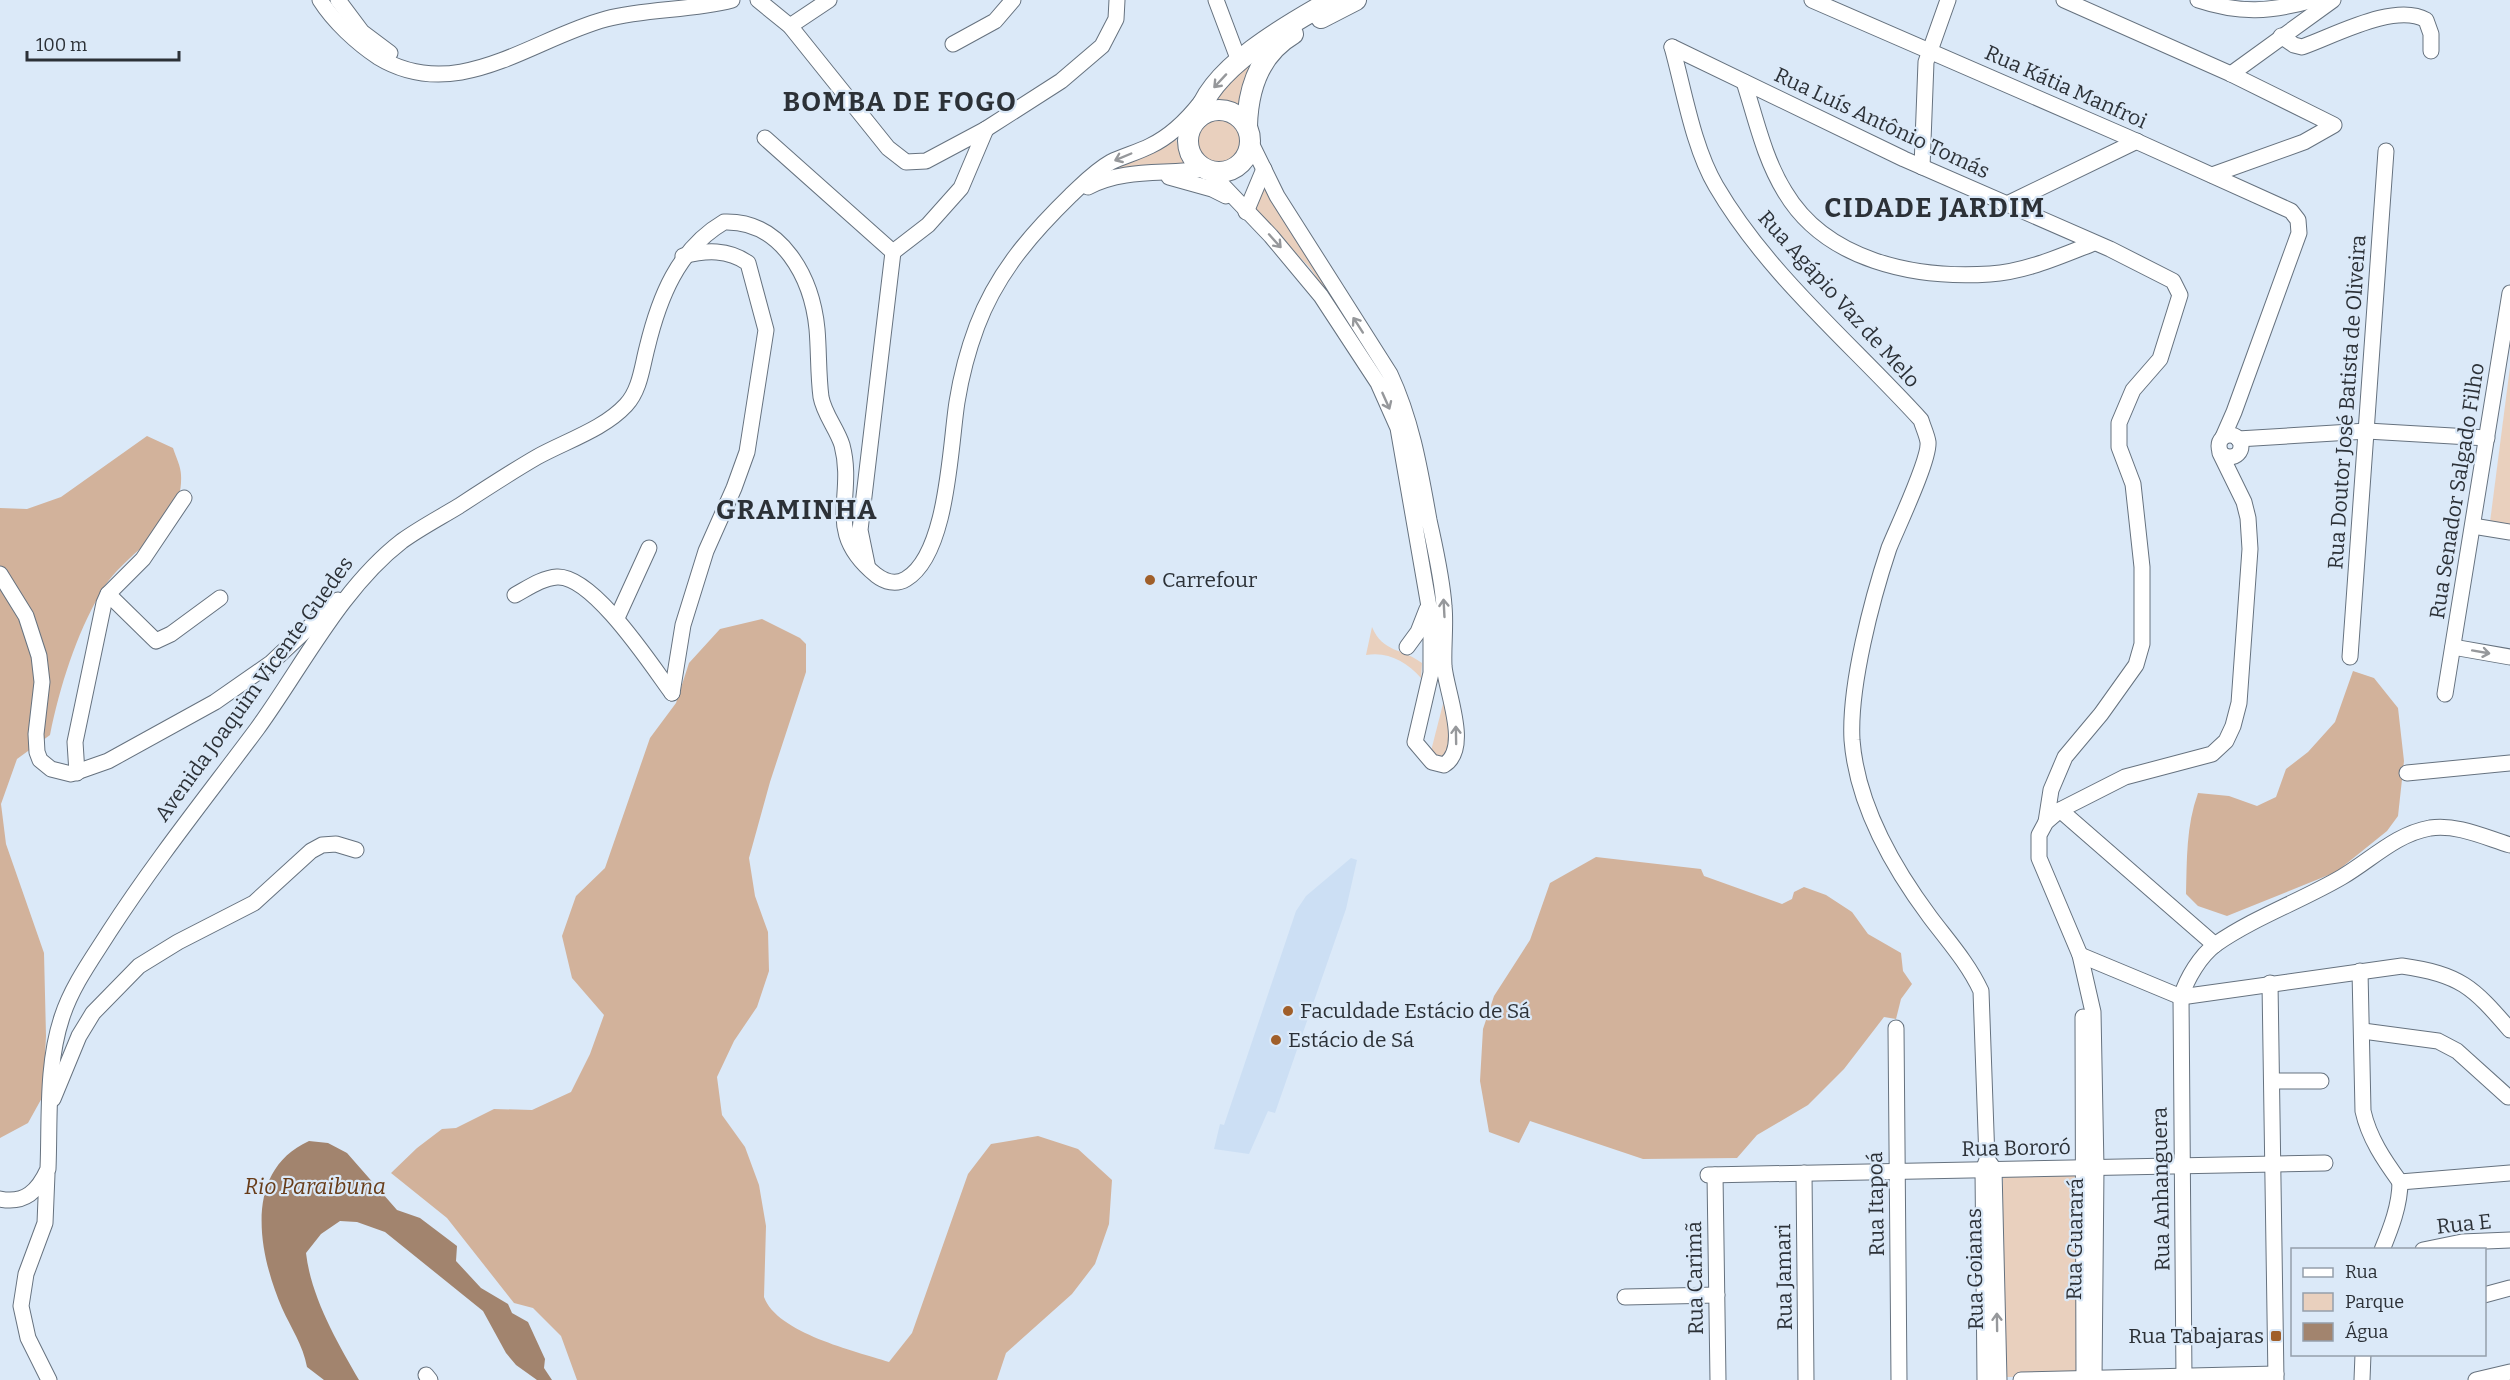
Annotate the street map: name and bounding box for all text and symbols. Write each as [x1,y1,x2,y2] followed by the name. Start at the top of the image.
[27,24,178,62] scale bar
[36,34,87,56] text: 100 m
[1981,40,2151,134] street label: Rua Kátia Manfroi
[1770,62,1994,184] street label: Rua Luís Antônio Tomás
[1213,74,1228,89] one-way arrow
[783,86,1017,118] district label: BOMBA DE FOGO
[1114,153,1132,164] one-way arrow
[1824,192,2046,224] district label: CIDADE JARDIM
[1753,205,1925,393] street label: Rua Agápio Vaz de Melo
[2322,233,2372,570] street label: Rua Doutor José Batista de Oliveira
[1268,234,1282,249] one-way arrow
[1352,317,1364,334] one-way arrow
[2424,361,2490,621] street label: Rua Senador Salgado Filho
[1381,391,1392,410] one-way arrow
[716,494,878,526] district label: GRAMINHA
[149,551,359,827] street label: Avenida Joaquim Vicente Guedes
[1162,567,1257,593] place label: Carrefour
[1143,573,1157,587] marker: Carrefour
[1438,599,1449,619] one-way arrow
[2471,647,2491,658] one-way arrow
[1450,725,1462,745] one-way arrow
[1300,998,1531,1024] place label: Faculdade Estácio de Sá
[1281,1004,1295,1018] marker: Faculdade Estácio de Sá
[1288,1027,1415,1053] place label: Estácio de Sá
[1269,1033,1283,1047] marker: Estácio de Sá
[2147,1106,2175,1271] street label: Rua Anhanguera
[1961,1134,2071,1162] street label: Rua Bororó
[1862,1151,1890,1256] street label: Rua Itapoá
[244,1173,386,1200] water label: Rio Paraibuna
[2061,1177,2089,1300] street label: Rua Guarará
[1961,1208,1989,1330] street label: Rua Goianas
[2435,1208,2493,1240] street label: Rua E
[1681,1221,1709,1335] street label: Rua Carimã
[1770,1223,1798,1331] street label: Rua Jamari
[2291,1248,2486,1356] legend
[2345,1261,2378,1283] text: Rua
[2345,1291,2404,1313] text: Parque
[1992,1312,2003,1332] one-way arrow
[2345,1321,2389,1343] text: Água
[2128,1323,2264,1349] place label: Rua Tabajaras
[2269,1329,2283,1343] marker: Rua Tabajaras

